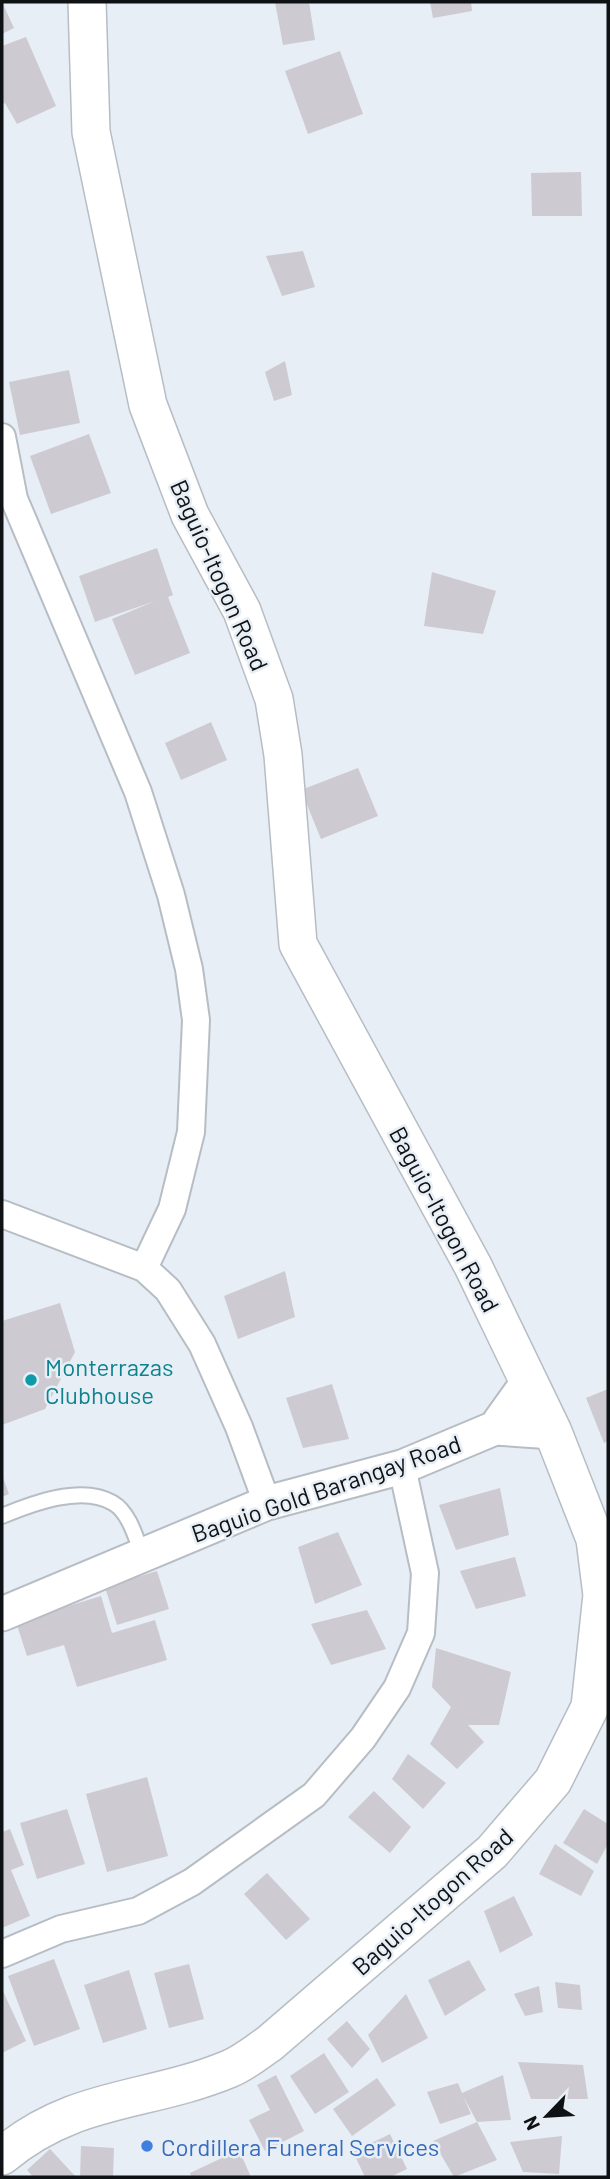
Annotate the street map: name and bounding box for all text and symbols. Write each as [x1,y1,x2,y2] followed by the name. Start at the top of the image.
[165,475,275,675] street label: Baguio-Itogon Road
[384,1121,506,1317] street label: Baguio-Itogon Road
[45,1352,174,1409] place label: Monterrazas Clubhouse
[23,1372,39,1388] marker: Monterrazas Clubhouse
[187,1428,465,1548] street label: Baguio Gold Barangay Road
[346,1821,518,1981] street label: Baguio-Itogon Road
[512,2081,582,2151] north arrow
[518,2113,544,2134] text: N
[161,2132,439,2161] place label: Cordillera Funeral Services
[139,2138,155,2154] marker: Cordillera Funeral Services

